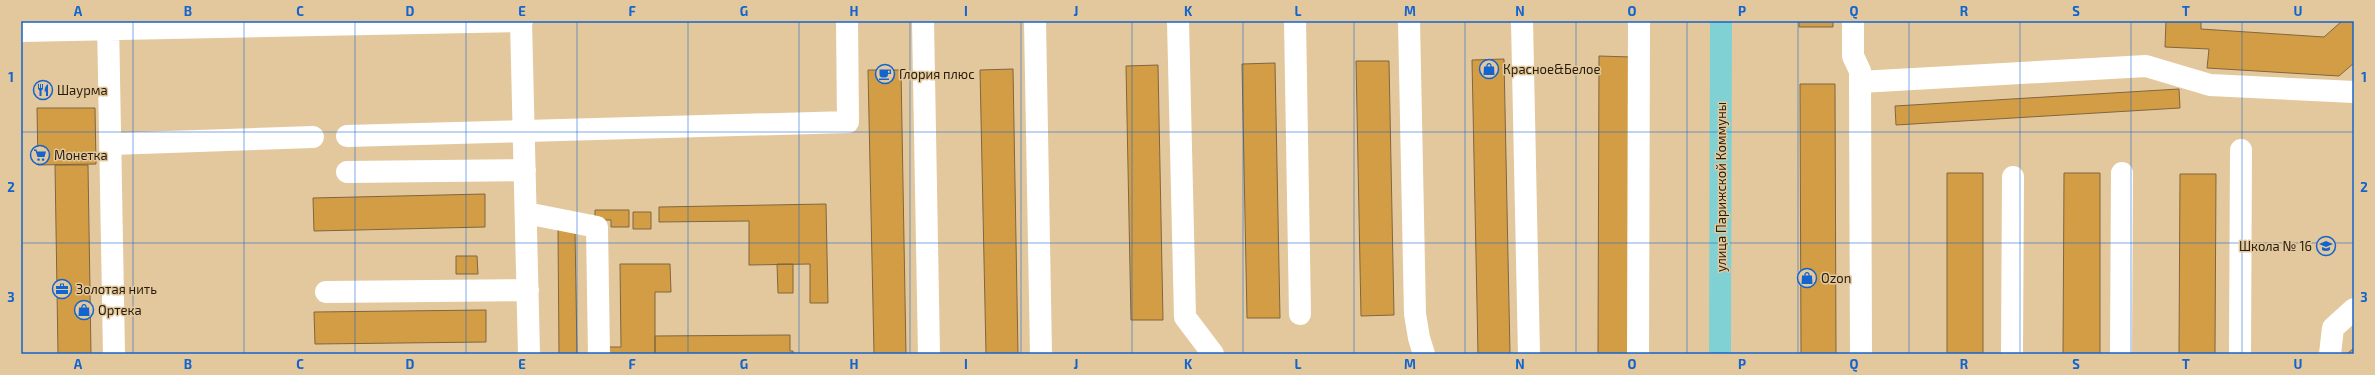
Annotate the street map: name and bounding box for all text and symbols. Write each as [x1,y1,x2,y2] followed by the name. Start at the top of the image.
[74,3,83,19] text: A
[184,3,192,19] text: B
[296,3,304,19] text: C
[406,3,415,19] text: D
[518,3,526,19] text: E
[628,3,636,19] text: F
[740,3,748,19] text: G
[850,3,859,19] text: H
[964,3,968,19] text: I
[1074,3,1078,19] text: J
[1184,3,1193,19] text: K
[1295,3,1302,19] text: L
[1404,3,1416,19] text: M
[1515,3,1525,19] text: N
[1628,3,1637,19] text: O
[1738,3,1746,19] text: P
[1850,3,1859,20] text: Q
[1960,3,1969,19] text: R
[2072,3,2080,19] text: S
[2182,3,2190,19] text: T
[2294,3,2303,19] text: U
[1478,58,1500,80] shop icon: Красное&Белое
[1503,61,1601,77] place label: Красное&Белое
[874,63,896,85] cafe icon: Глория плюс
[899,66,975,82] place label: Глория плюс
[8,69,14,85] text: 1
[2361,69,2367,85] text: 1
[32,79,54,101] restaurant icon: Шаурма
[57,82,108,98] place label: Шаурма
[1713,102,1729,272] street label: улица Парижской Коммуны
[29,144,51,166] supermarket icon: Монетка
[54,147,108,163] place label: Монетка
[7,179,15,195] text: 2
[2360,179,2368,195] text: 2
[2315,235,2337,257] school or university icon: Школа № 16
[2239,238,2312,254] place label: Школа № 16
[1796,267,1818,289] shop icon: Ozon
[1821,270,1851,286] place label: Ozon
[51,278,73,300] office icon: Золотая нить
[76,281,157,297] place label: Золотая нить
[7,289,15,305] text: 3
[2360,289,2368,305] text: 3
[73,299,95,321] shop icon: Ортека
[98,302,142,318] place label: Ортека
[74,356,83,372] text: A
[184,356,192,372] text: B
[296,356,304,372] text: C
[406,356,415,372] text: D
[518,356,526,372] text: E
[628,356,636,372] text: F
[740,356,748,372] text: G
[850,356,859,372] text: H
[964,356,968,372] text: I
[1074,356,1078,372] text: J
[1184,356,1193,372] text: K
[1295,356,1302,372] text: L
[1404,356,1416,372] text: M
[1515,356,1525,372] text: N
[1628,356,1637,372] text: O
[1738,356,1746,372] text: P
[1850,356,1859,373] text: Q
[1960,356,1969,372] text: R
[2072,356,2080,372] text: S
[2182,356,2190,372] text: T
[2294,356,2303,372] text: U

